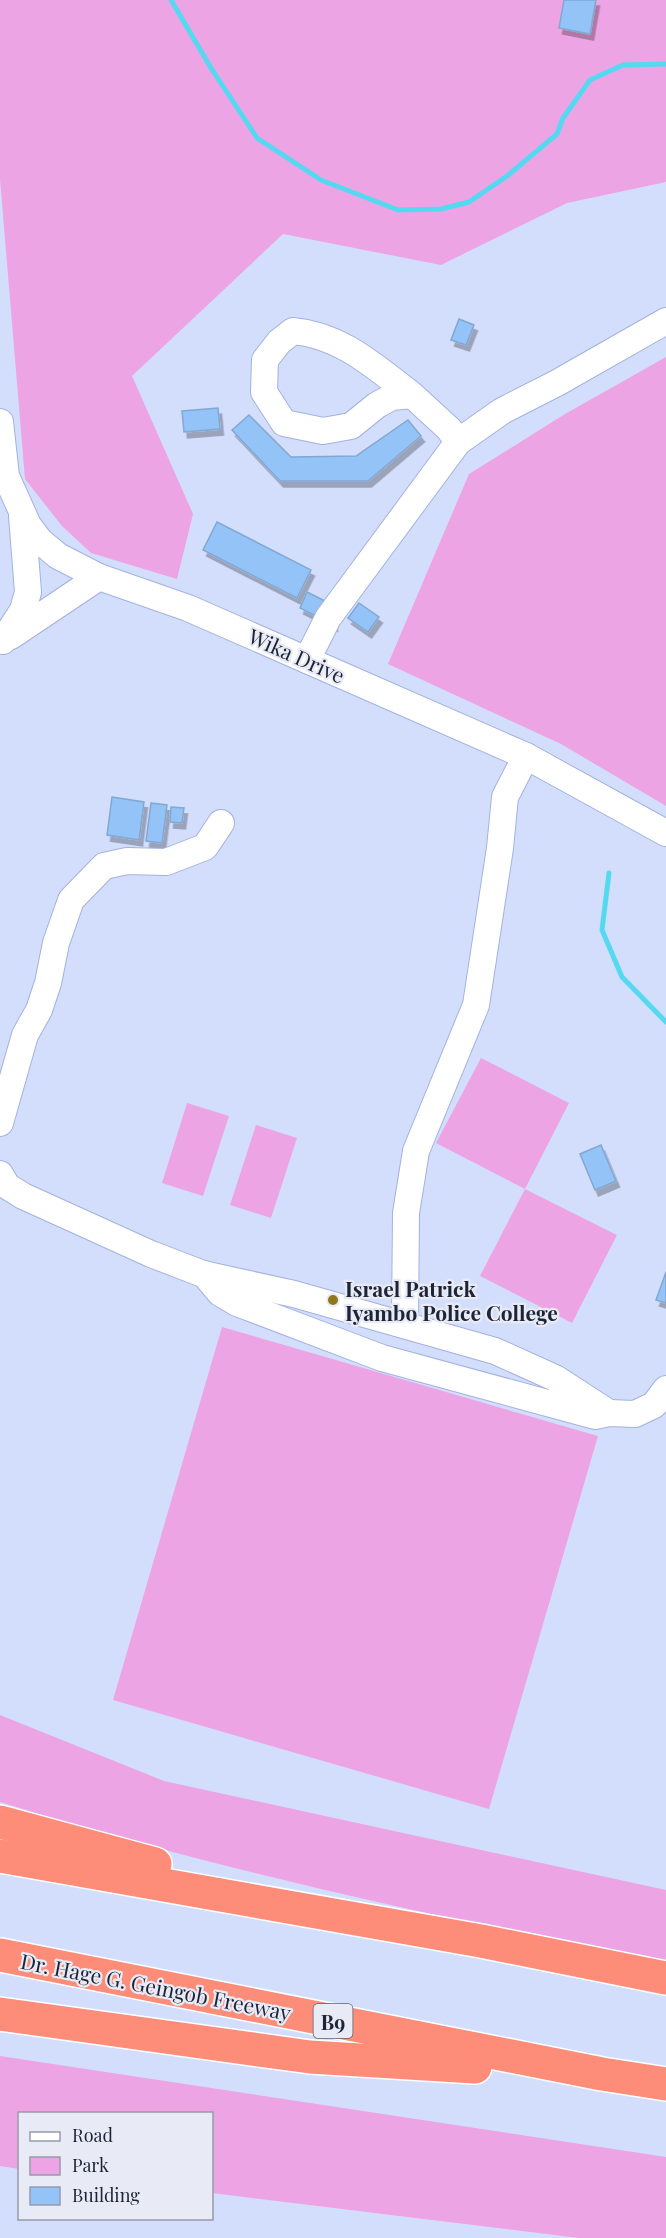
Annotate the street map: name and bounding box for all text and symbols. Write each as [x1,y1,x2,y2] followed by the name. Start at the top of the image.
[243,621,350,689] street label: Wika Drive
[345,1274,558,1326] place label: Israel Patrick Iyambo Police College
[326,1293,340,1307] marker: Israel Patrick Iyambo Police College
[18,1946,294,2026] street label: Dr. Hage G. Geingob Freeway
[314,2004,352,2038] road number: B9
[18,2112,213,2220] legend
[72,2123,113,2147] text: Road
[72,2153,109,2177] text: Park
[72,2183,140,2207] text: Building

